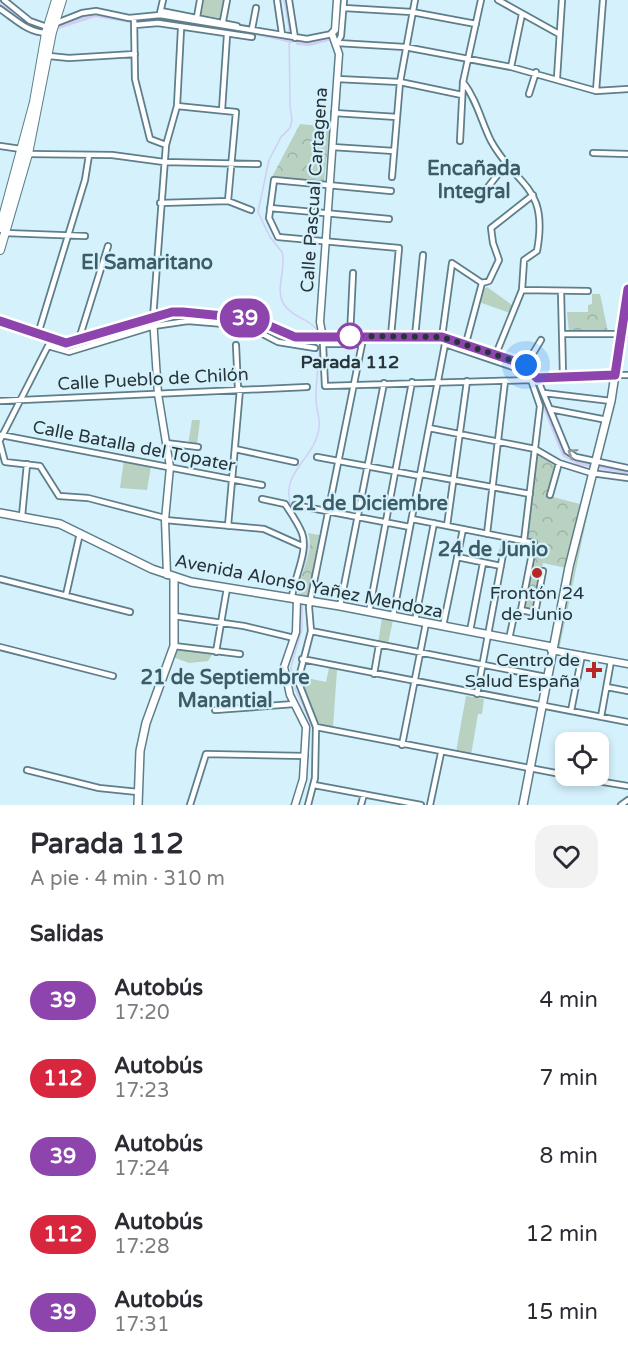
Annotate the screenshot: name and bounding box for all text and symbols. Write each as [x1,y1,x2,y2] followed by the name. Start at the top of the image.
[296,87,332,293] street label: Calle Pascual Cartagena
[427,157,521,204] district label: Encañada Integral
[81,251,213,275] district label: El Samaritano
[218,298,272,338] line badge: 39
[232,306,258,331] text: 39
[337,323,363,349] marker: Parada 112
[511,350,541,380] your location
[301,351,399,373] place label: Parada 112
[57,363,249,395] street label: Calle Pueblo de Chilón
[31,416,237,476] street label: Calle Batalla del Topater
[568,449,579,460] one-way arrow
[292,492,448,516] district label: 21 de Diciembre
[438,538,548,562] district label: 24 de Junio
[173,549,445,623] street label: Avenida Alonso Yañez Mendoza
[530,566,544,580] marker: Frontón 24 de Junio
[490,582,584,625] place label: Frontón 24 de Junio
[465,649,580,692] place label: Centro de Salud España
[585,661,603,679] marker: Centro de Salud España
[140,666,310,713] district label: 21 de Septiembre Manantial
[555,732,609,786] map controls
[555,732,609,786] button: locate
[535,825,598,888] button: heart
[30,827,184,861] text: Parada 112
[30,867,225,891] text: A pie · 4 min · 310 m
[30,921,104,947] text: Salidas
[114,975,203,1001] text: Autobús
[539,987,598,1013] text: 4 min
[50,988,76,1013] text: 39
[114,1001,169,1025] text: 17:20
[114,1053,203,1079] text: Autobús
[539,1065,598,1091] text: 7 min
[43,1066,83,1091] text: 112
[114,1079,169,1103] text: 17:23
[114,1131,203,1157] text: Autobús
[539,1143,598,1169] text: 8 min
[50,1144,76,1169] text: 39
[114,1157,169,1181] text: 17:24
[114,1209,203,1235] text: Autobús
[526,1221,598,1247] text: 12 min
[43,1222,83,1247] text: 112
[114,1235,169,1259] text: 17:28
[114,1287,203,1313] text: Autobús
[526,1299,598,1325] text: 15 min
[50,1300,76,1325] text: 39
[114,1313,169,1337] text: 17:31

